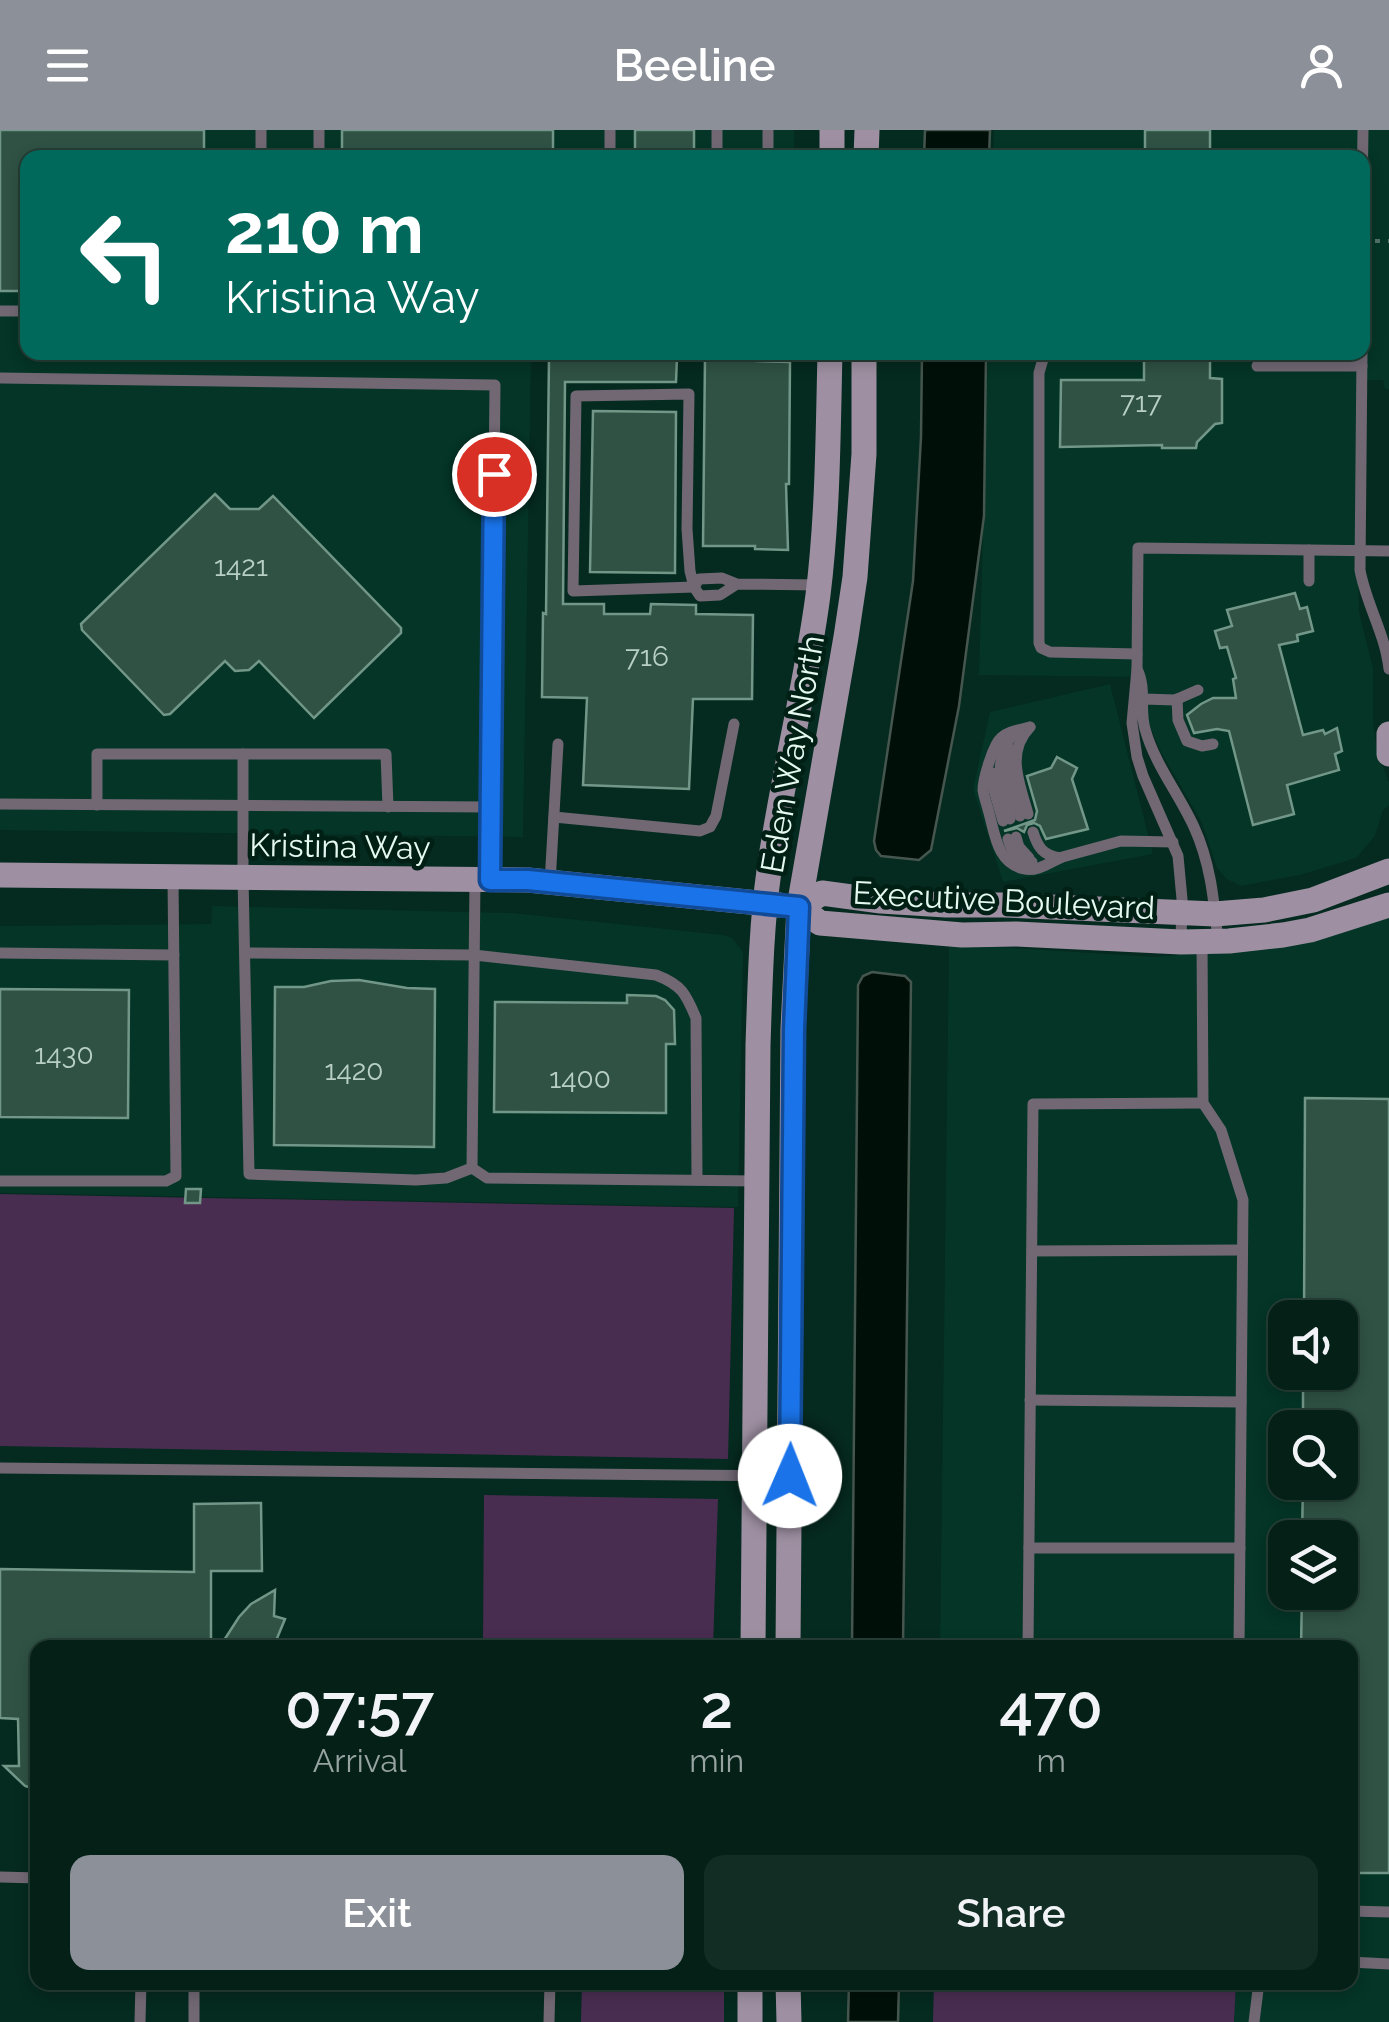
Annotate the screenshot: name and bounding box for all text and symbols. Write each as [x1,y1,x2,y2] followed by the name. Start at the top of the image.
[40,38,95,93] icon: menu
[1294,38,1349,93] icon: person
[613,39,776,92] text: Beeline
[225,187,424,269] text: 210 m
[60,190,190,320] icon: left
[225,271,480,324] text: Kristina Way
[1120,386,1162,419] house number: 717
[452,432,537,517] pin
[467,447,522,502] icon: arrive
[214,550,268,583] house number: 1421
[753,632,831,876] street label: Eden Way North
[625,640,669,673] house number: 716
[249,826,431,866] street label: Kristina Way
[852,874,1156,926] street label: Executive Boulevard
[34,1038,94,1071] house number: 1430
[325,1054,384,1087] house number: 1420
[549,1062,611,1095] house number: 1400
[1268,1300,1358,1610] map controls
[1268,1300,1358,1390] button: sound
[1268,1410,1358,1500] button: search
[738,1424,842,1528] position arrow
[1268,1520,1358,1610] button: layers
[285,1672,434,1742] text: 07:57
[700,1672,733,1742] text: 2
[999,1672,1103,1742] text: 470
[313,1742,407,1779] text: Arrival
[689,1742,744,1779] text: min
[1036,1742,1066,1779] text: m
[70,1855,684,1970] button: Exit
[704,1855,1318,1970] button: Share

